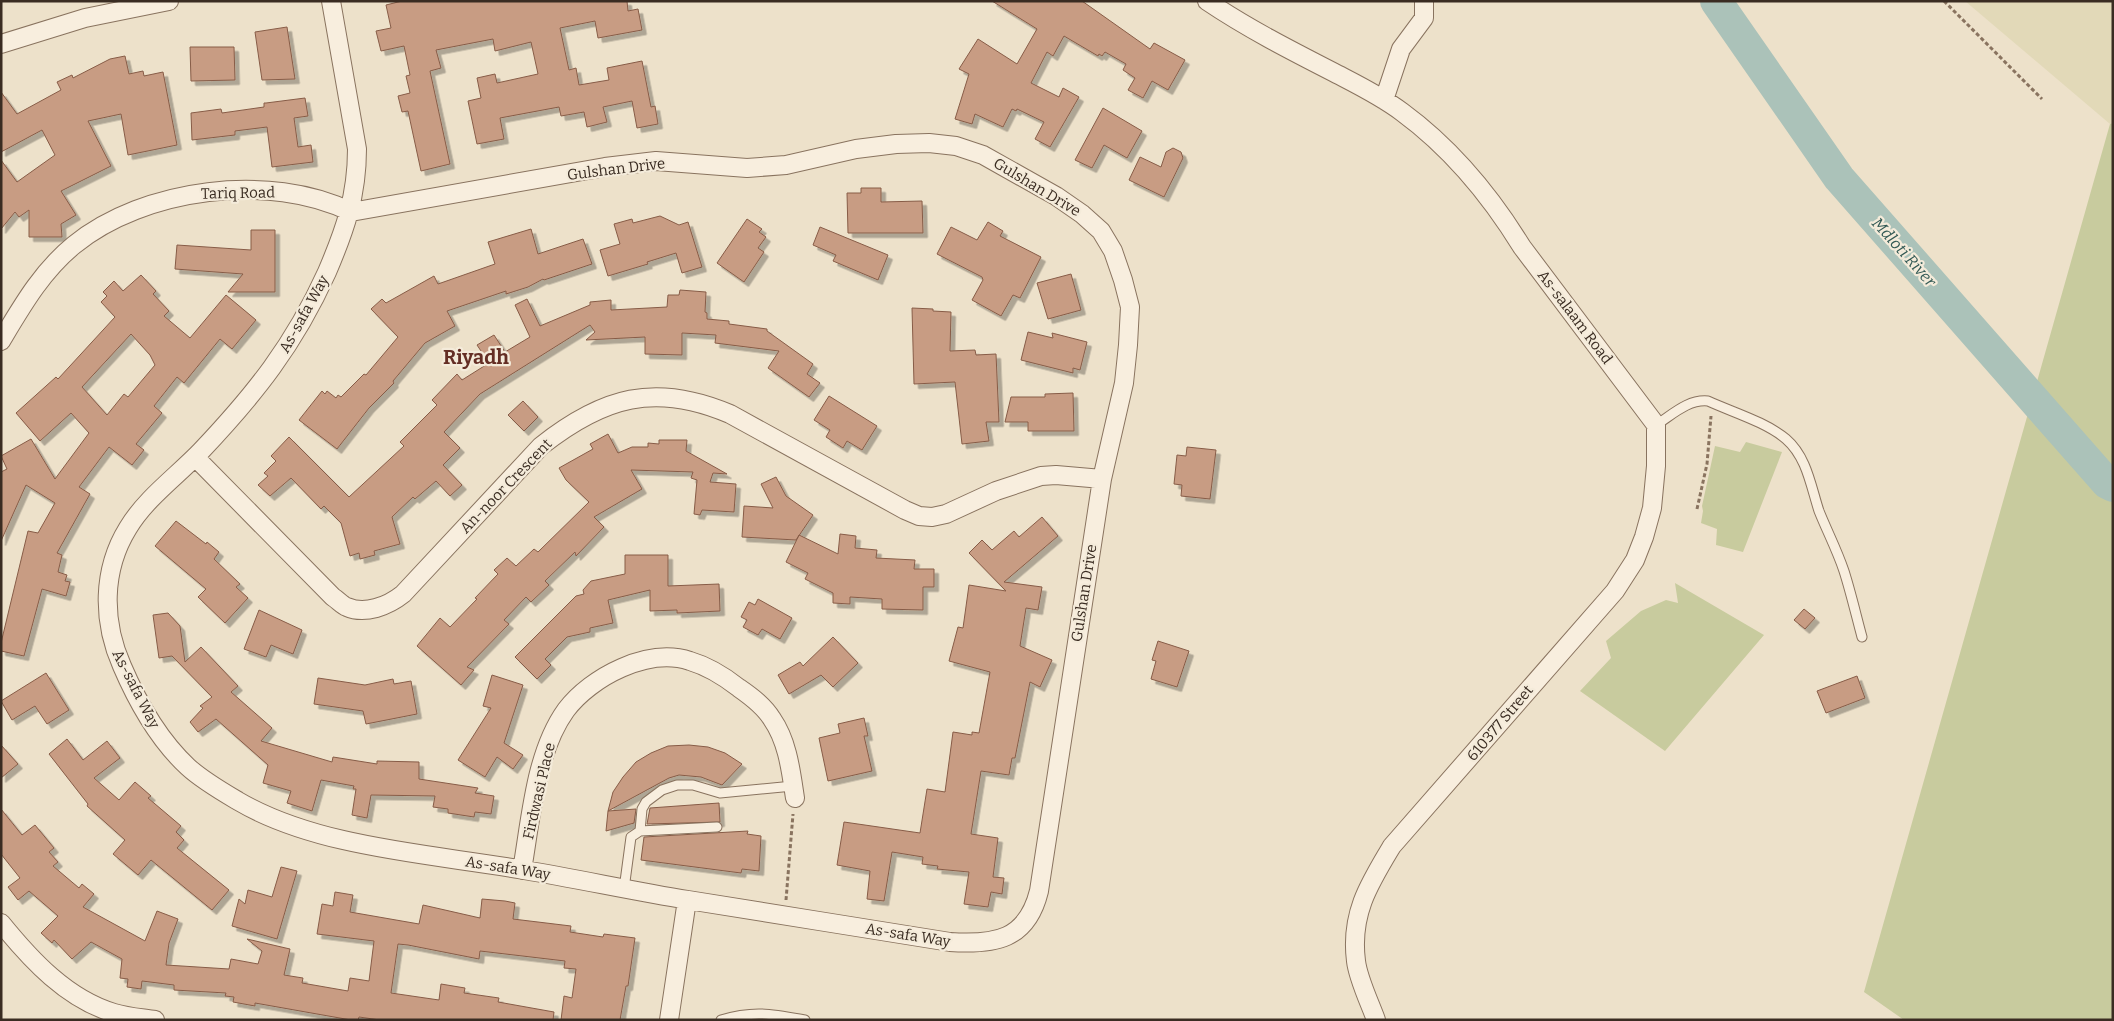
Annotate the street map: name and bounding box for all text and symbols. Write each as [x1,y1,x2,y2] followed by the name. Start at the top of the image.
[566,154,666,184] street label: Gulshan Drive
[990,154,1084,220] street label: Gulshan Drive
[201,183,275,203] street label: Tariq Road
[1868,214,1941,292] water label: Mdloti River
[1534,266,1616,368] street label: As-salaam Road
[275,272,333,356] street label: As-safa Way
[443,345,509,369] district label: Riyadh
[456,435,556,537] street label: An-noor Crescent
[1067,543,1101,643] street label: Gulshan Drive
[108,647,164,731] street label: As-safa Way
[1463,681,1537,765] street label: 610377 Street
[519,741,559,841] street label: Firdwasi Place
[464,852,552,884] street label: As-safa Way
[864,919,952,951] street label: As-safa Way

